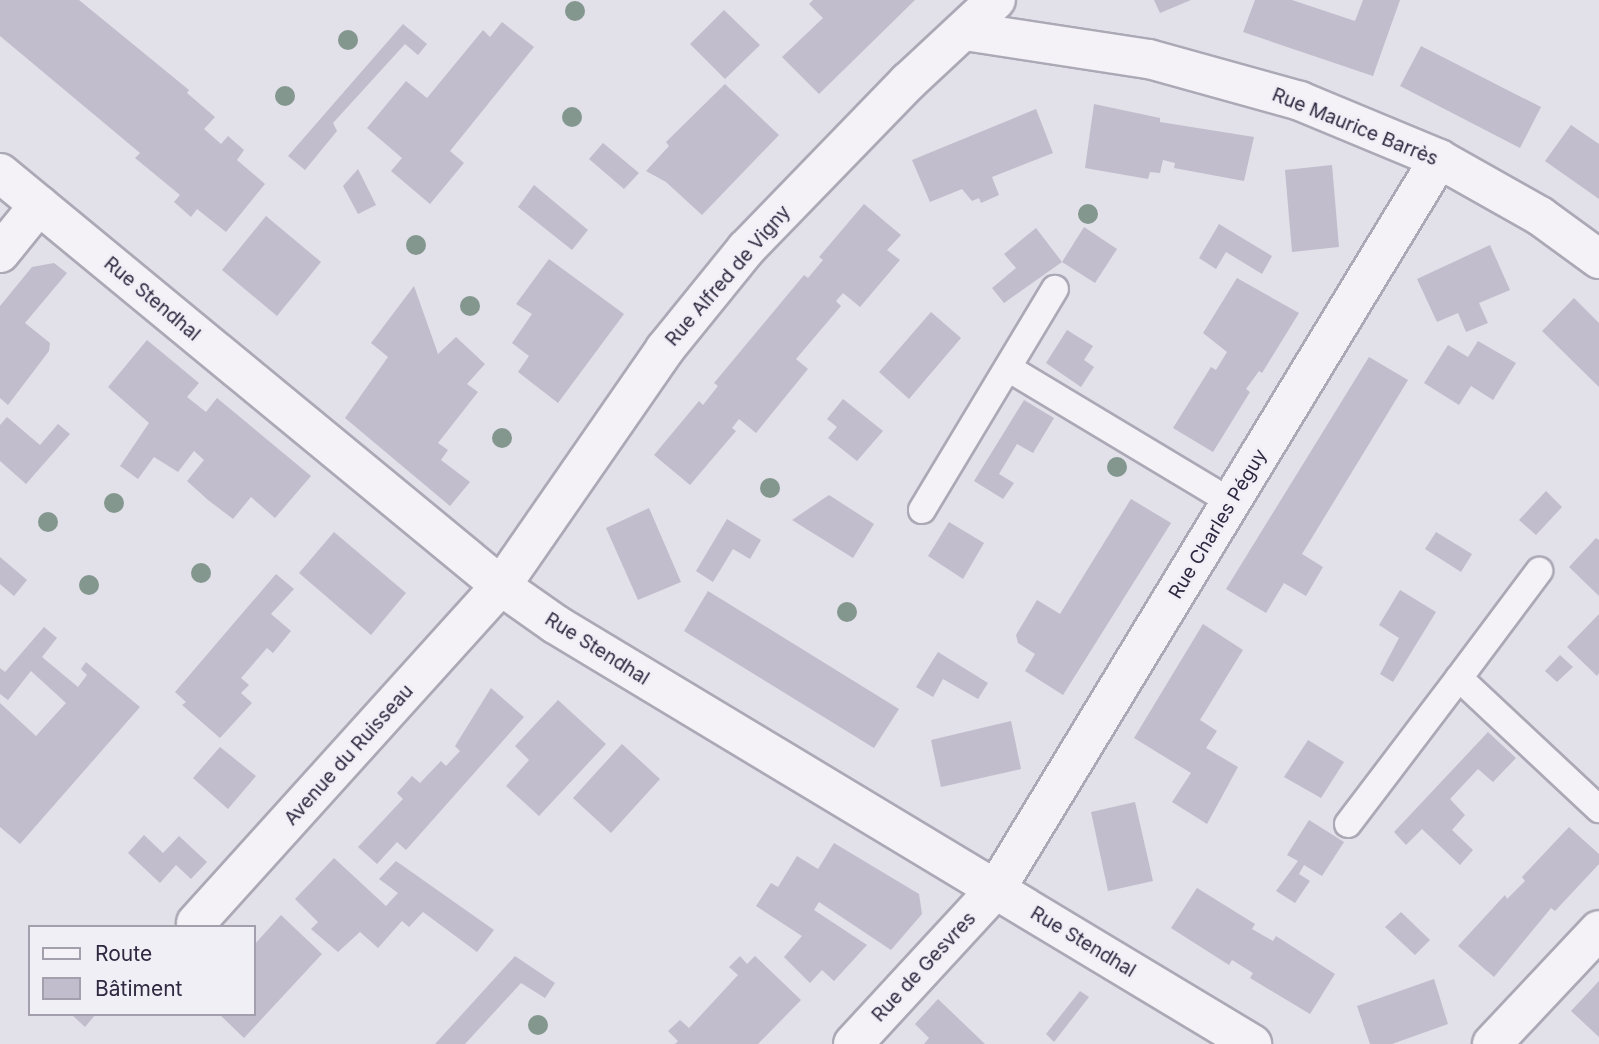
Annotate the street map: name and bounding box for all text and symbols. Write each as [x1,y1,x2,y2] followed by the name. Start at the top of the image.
[1269,83,1441,171] street label: Rue Maurice Barrès
[661,201,795,351] street label: Rue Alfred de Vigny
[99,252,205,346] street label: Rue Stendhal
[1164,445,1272,603] street label: Rue Charles Péguy
[541,608,653,690] street label: Rue Stendhal
[280,680,418,830] street label: Avenue du Ruisseau
[1026,902,1140,982] street label: Rue Stendhal
[867,907,981,1027] street label: Rue de Gesvres
[28,925,256,1016] legend
[95,941,152,966] text: Route
[95,976,182,1001] text: Bâtiment

